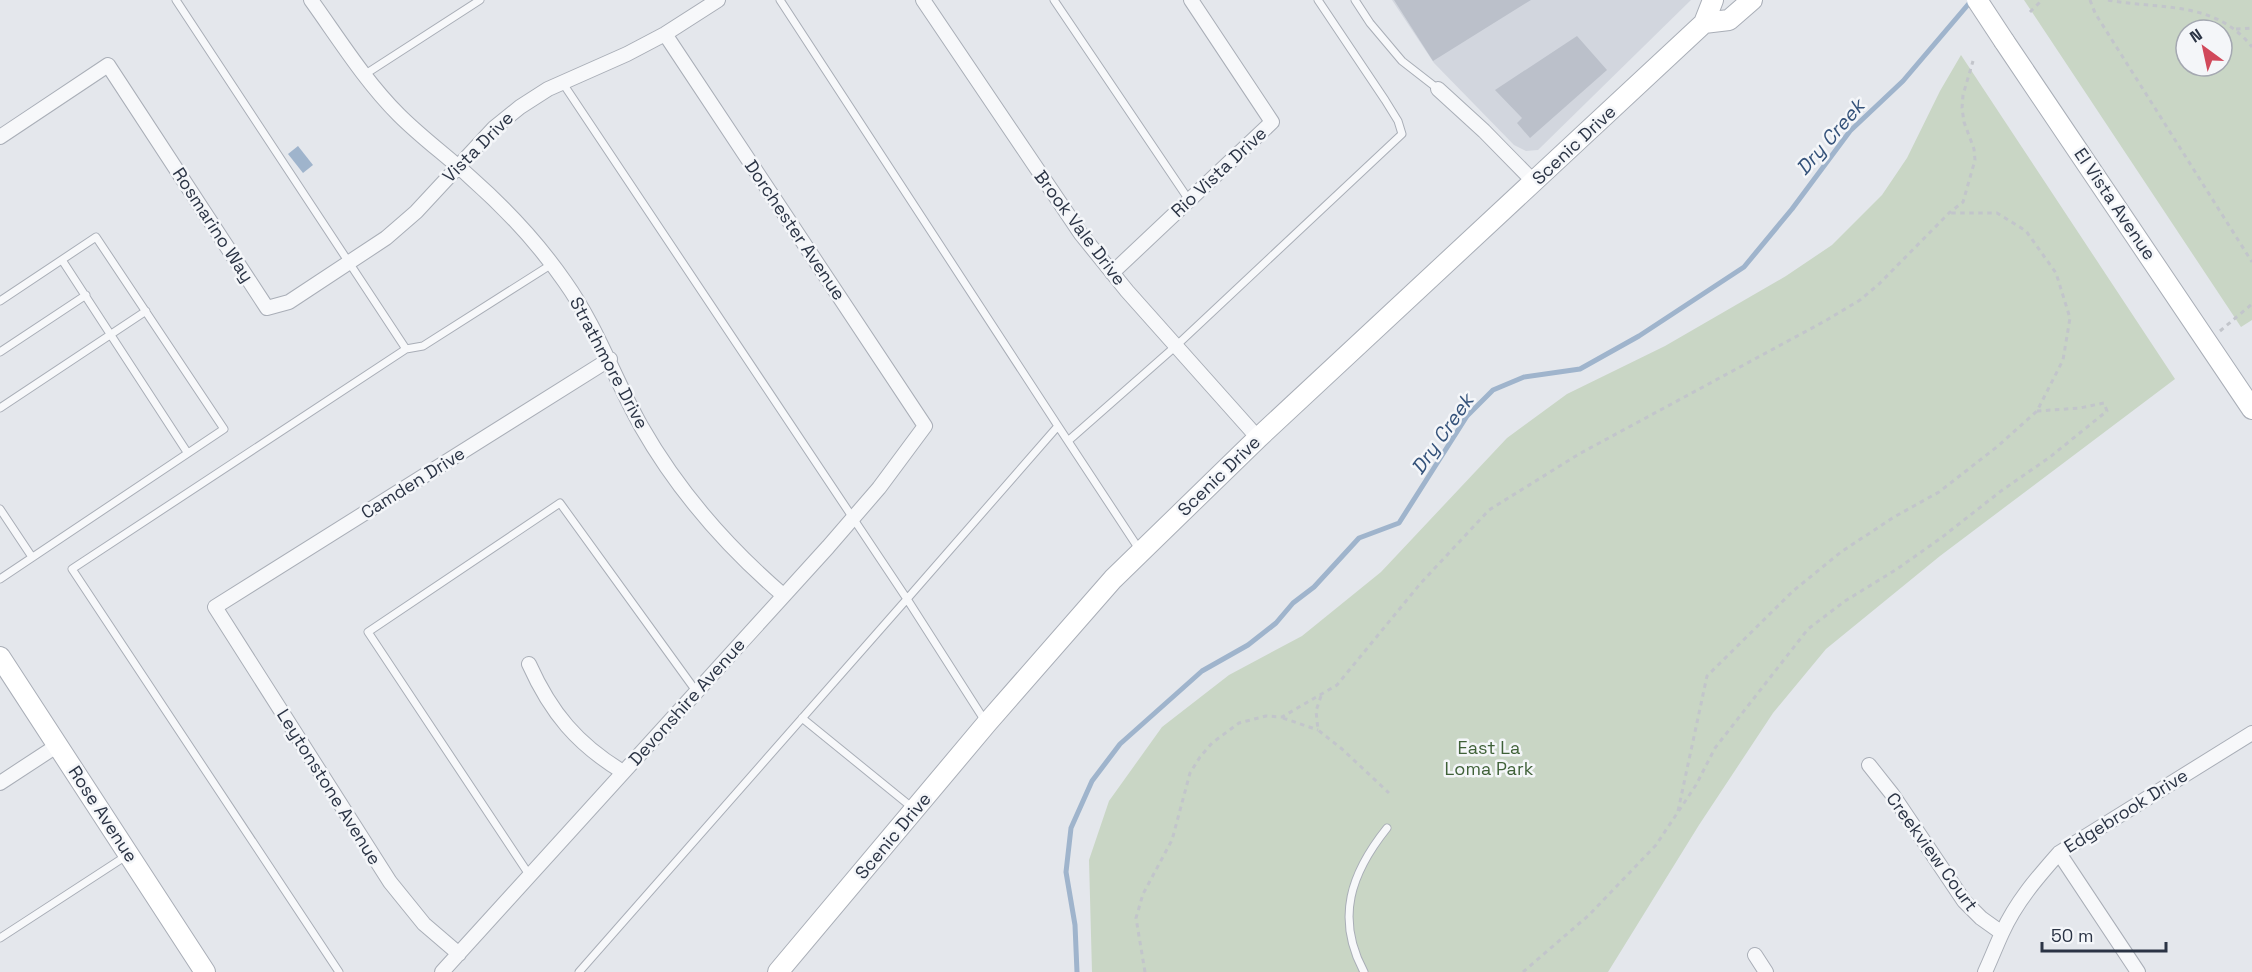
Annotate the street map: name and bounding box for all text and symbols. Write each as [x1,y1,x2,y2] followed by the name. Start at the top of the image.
[2174,18,2234,78] north arrow
[2186,24,2206,48] text: N
[1790,92,1872,180] water label: Dry Creek
[1527,100,1620,189] street label: Scenic Drive
[437,106,518,187] street label: Vista Drive
[1166,121,1271,222] street label: Rio Vista Drive
[2069,143,2161,264] street label: El Vista Avenue
[740,155,851,304] street label: Dorchester Avenue
[168,163,259,286] street label: Rosmarino Way
[1030,166,1131,290] street label: Brook Vale Drive
[565,293,654,433] street label: Strathmore Drive
[1405,387,1481,479] water label: Dry Creek
[1172,430,1265,521] street label: Scenic Drive
[356,441,469,524] street label: Camden Drive
[623,633,750,770] street label: Devonshire Avenue
[272,705,387,869] street label: Leytonstone Avenue
[1445,736,1534,780] park label: East La Loma Park
[64,761,143,866] street label: Rose Avenue
[2060,763,2192,858] street label: Edgebrook Drive
[850,788,936,884] street label: Scenic Drive
[1882,788,1983,916] street label: Creekview Court
[2042,915,2166,953] scale bar
[2051,924,2093,947] text: 50 m

